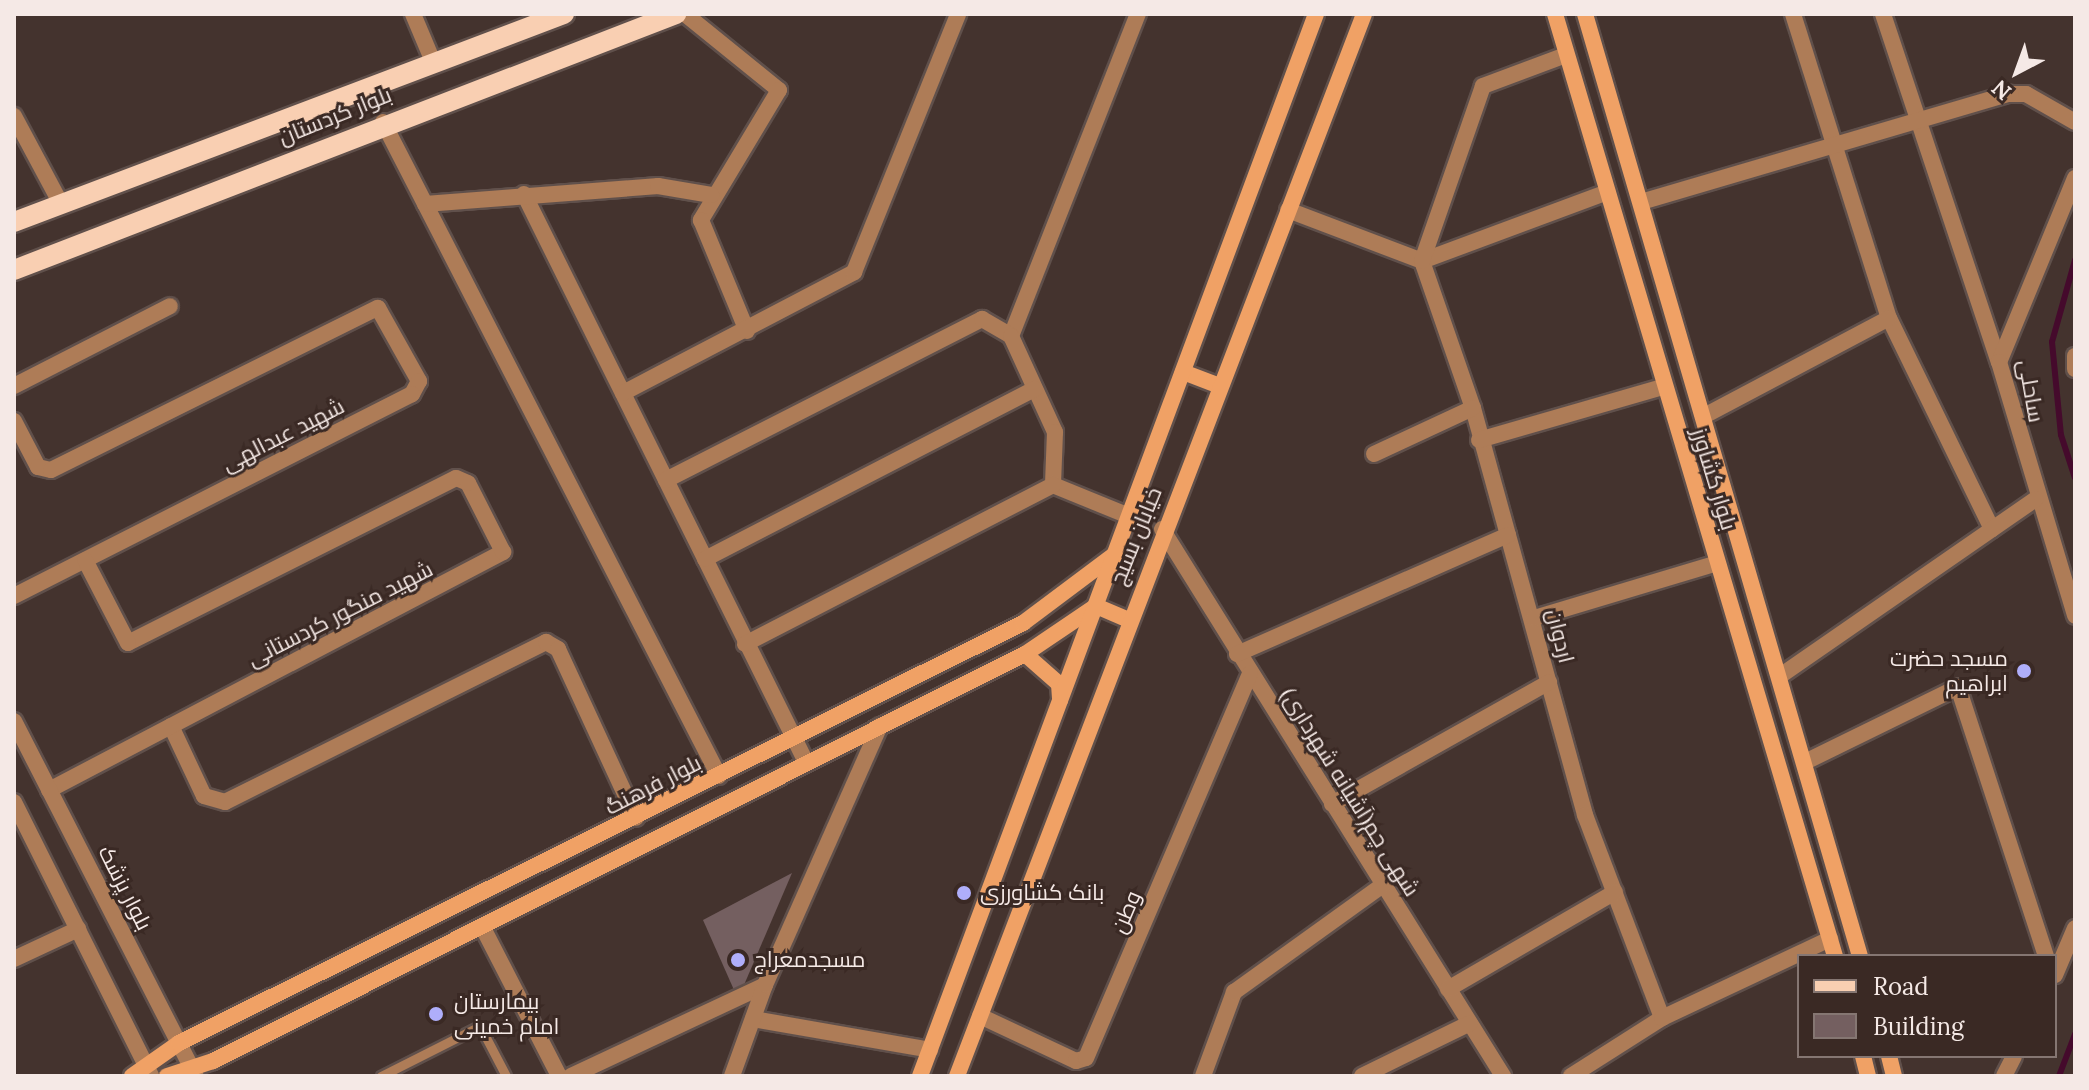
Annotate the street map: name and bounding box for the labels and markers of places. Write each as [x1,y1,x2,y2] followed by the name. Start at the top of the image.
[1890,645,2008,696] place label: مسجد حضرت ابراهیم
[2015,662,2033,680] marker: مسجد حضرت ابراهیم
[980,880,1104,906] place label: بانک کشاورزی
[955,884,973,902] marker: بانک کشاورزی
[754,947,865,973] place label: مسجدمعراج
[729,951,747,969] marker: مسجدمعراج
[454,988,560,1040] place label: بیمارستان امام خمینی
[425,1003,447,1025] marker: بیمارستان امام خمینی

